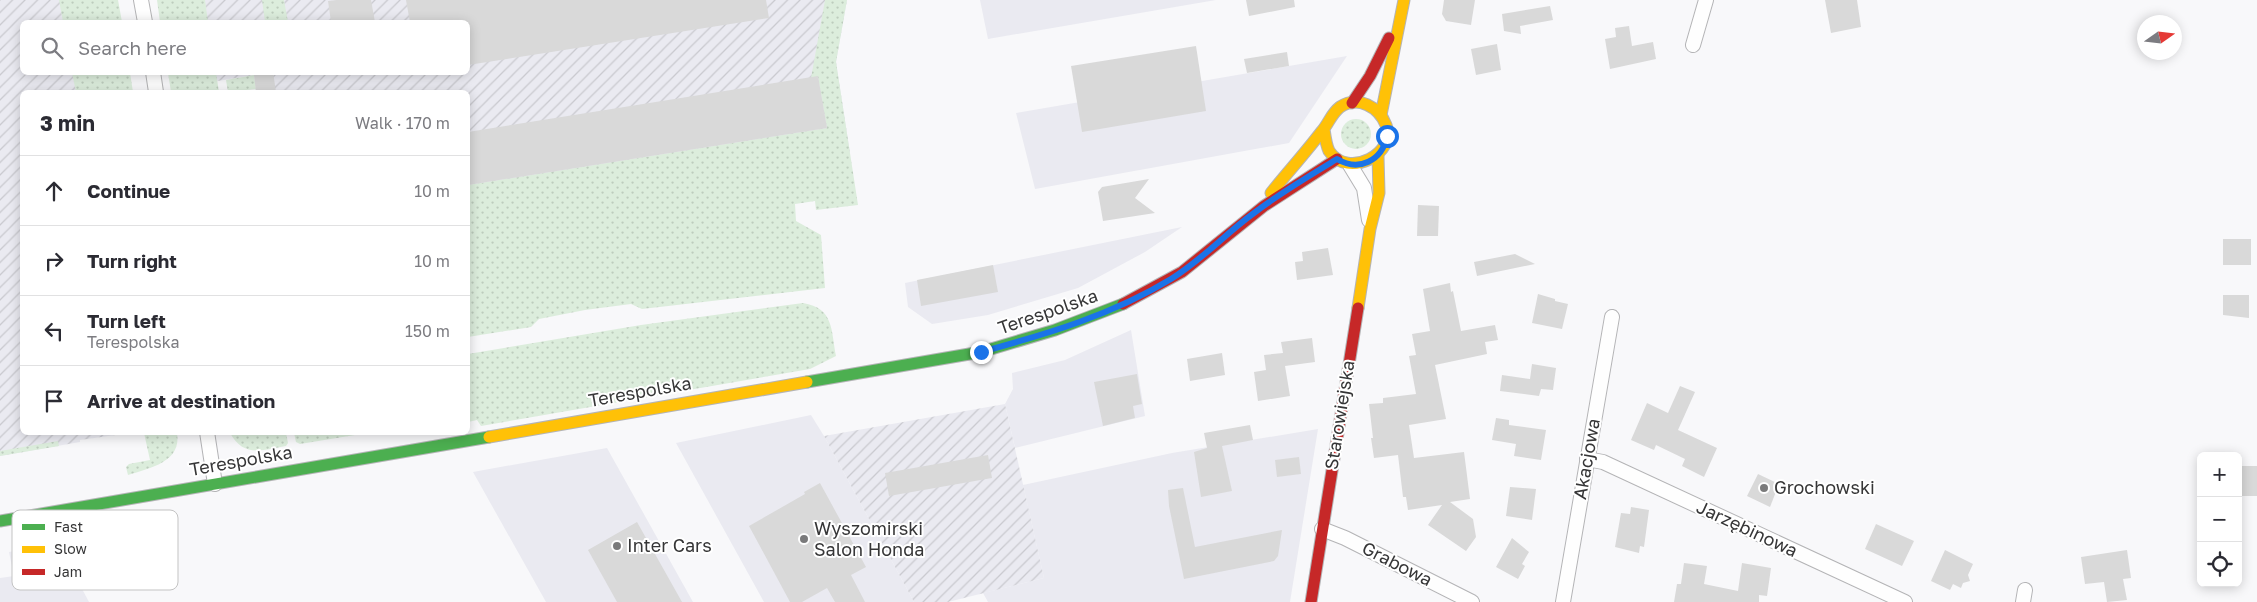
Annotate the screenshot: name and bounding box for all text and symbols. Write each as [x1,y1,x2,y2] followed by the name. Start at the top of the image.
[2137,15,2182,60] north arrow
[20,20,470,75] search box
[38,34,66,62] icon: search
[78,36,187,59] text: Search here
[40,110,95,136] text: 3 min
[355,113,450,133] text: Walk · 170 m
[1376,125,1399,148] route start
[40,177,68,205] icon: ahead
[87,179,170,202] text: Continue
[414,181,450,201] text: 10 m
[40,247,68,275] icon: right
[87,249,177,272] text: Turn right
[414,251,450,271] text: 10 m
[995,284,1100,338] street label: Terespolska
[87,309,166,332] text: Turn left
[40,317,68,345] icon: left
[405,321,450,341] text: 150 m
[87,332,180,352] text: Terespolska
[970,341,993,364] route end
[1320,359,1359,471] street label: Starowiejska
[587,371,693,411] street label: Terespolska
[40,387,68,415] icon: arrive
[87,389,275,412] text: Arrive at destination
[1568,417,1604,501] street label: Akacjowa
[188,440,294,480] street label: Terespolska
[2197,452,2242,587] map controls
[2197,452,2242,497] button: +
[1774,476,1875,498] place label: Grochowski
[1758,482,1770,494] marker: Grochowski
[1693,495,1801,561] street label: Jarzębinowa
[2197,497,2242,542] button: −
[12,510,178,590] legend
[814,517,924,560] place label: Wyszomirski Salon Honda
[54,518,83,535] text: Fast
[798,533,810,545] marker: Wyszomirski Salon Honda
[627,534,712,556] place label: Inter Cars
[1359,536,1436,590] street label: Grabowa
[54,540,87,557] text: Slow
[611,540,623,552] marker: Inter Cars
[2197,542,2242,587] button: locate
[54,563,82,580] text: Jam

